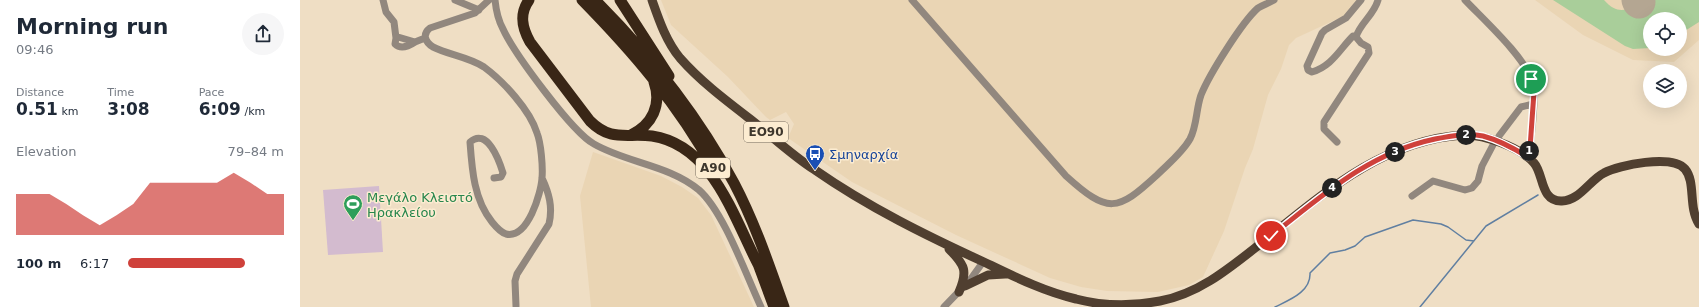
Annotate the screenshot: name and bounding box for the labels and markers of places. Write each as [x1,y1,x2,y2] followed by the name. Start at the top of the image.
[1514,62,1548,96] pin
[1456,125,1476,145] pin: 2
[1519,141,1539,161] pin: 1
[1385,142,1405,162] pin: 3
[804,143,826,171] bus stop icon: Σμηναρχία
[829,147,898,162] place label: Σμηναρχία
[1322,178,1342,198] pin: 4
[367,190,473,220] place label: Μεγάλο Κλειστό Ηρακλείου
[342,193,364,221] sports icon: Μεγάλο Κλειστό Ηρακλείου
[1254,219,1288,253] pin

